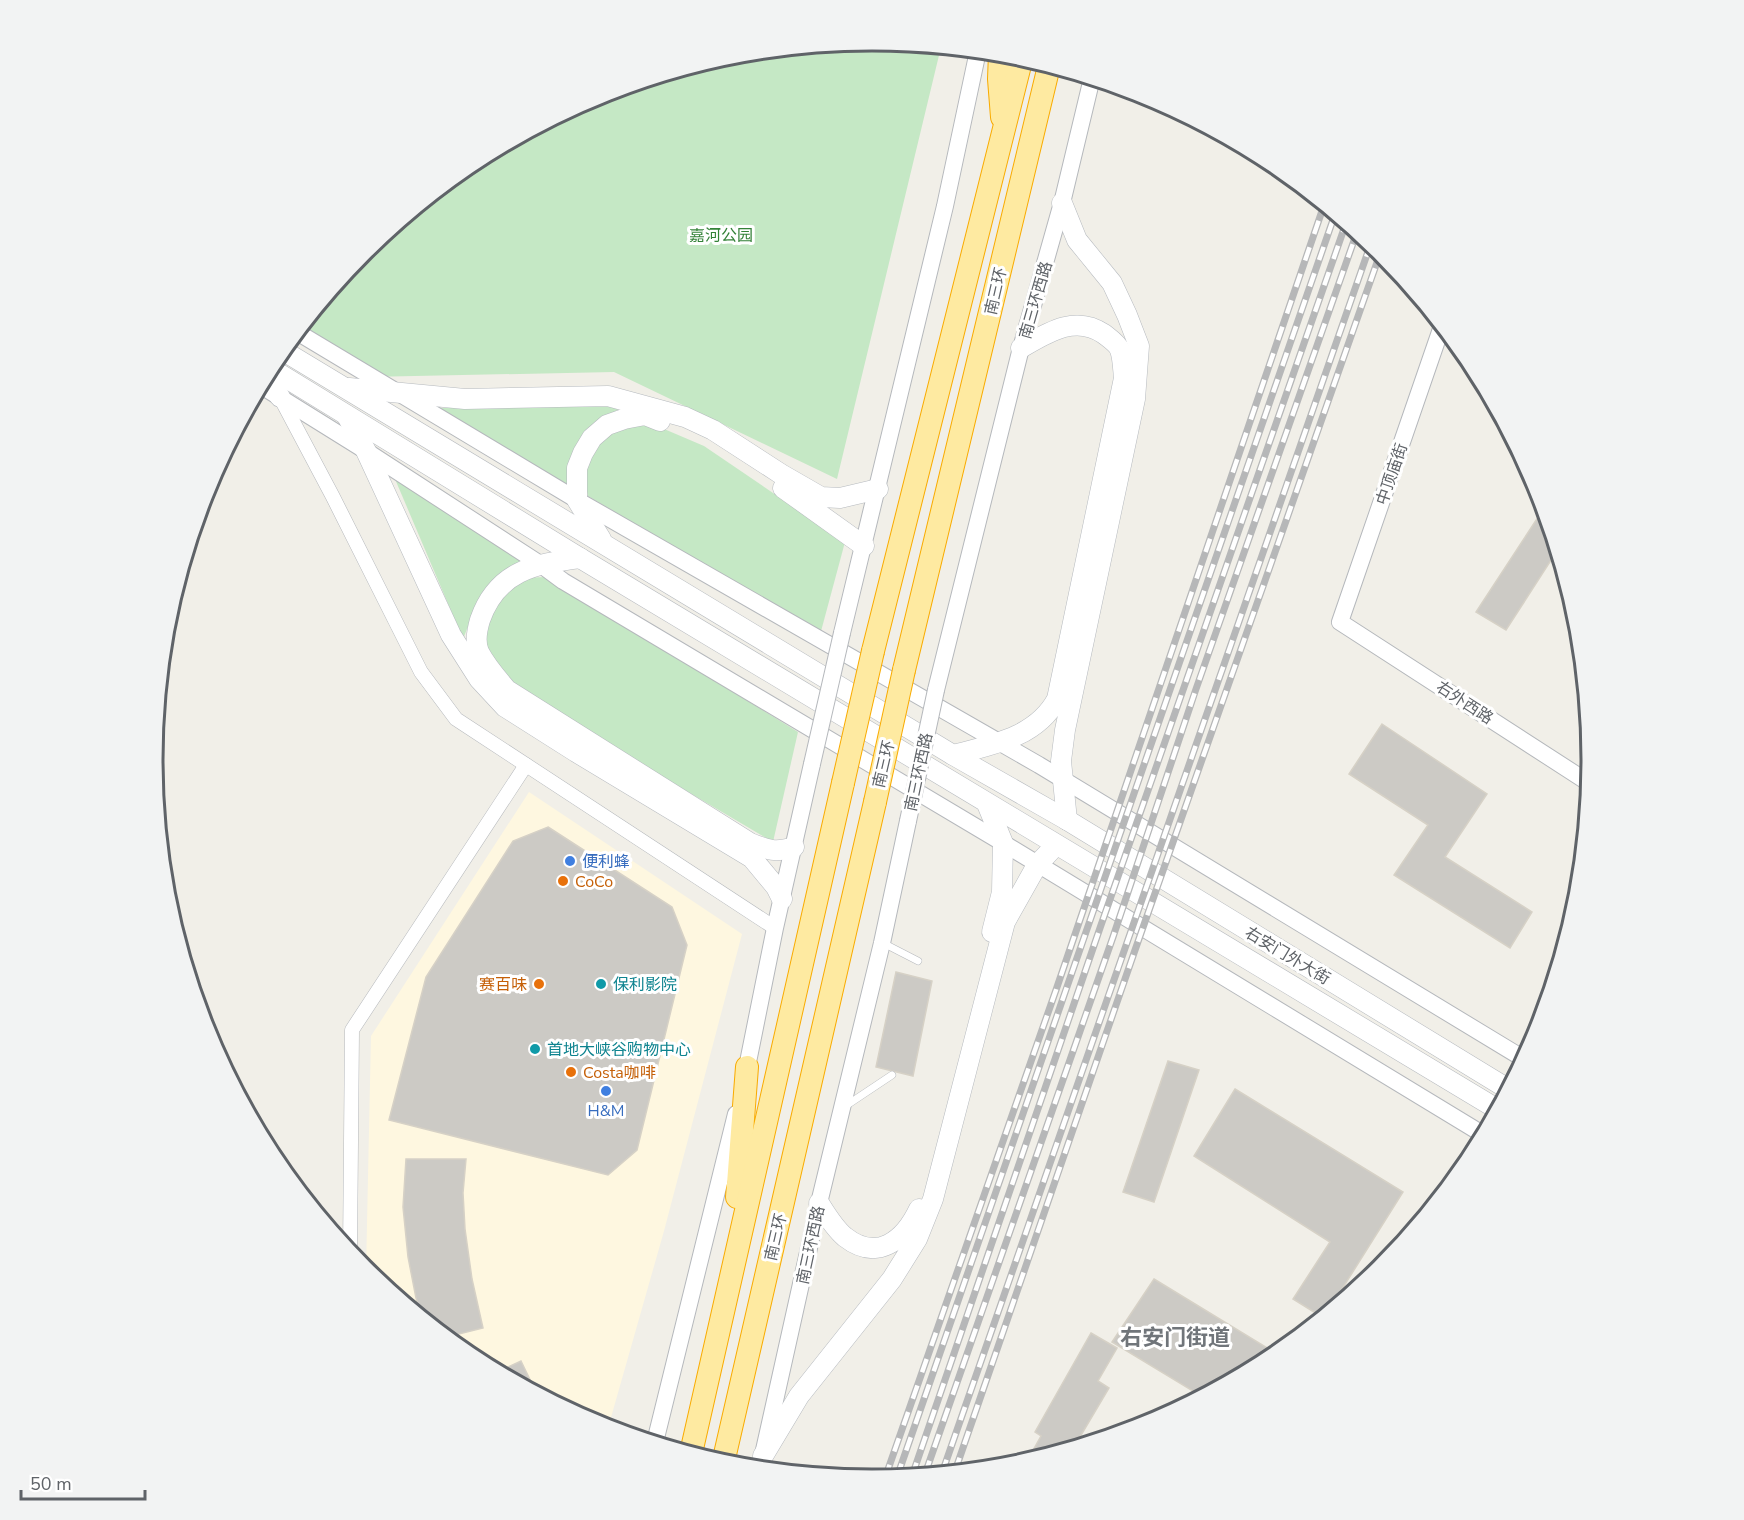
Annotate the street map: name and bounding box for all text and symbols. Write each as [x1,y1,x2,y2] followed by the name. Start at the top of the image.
[689,225,753,247] park label: 嘉河公园
[1014,259,1058,342] street label: 南三环西路
[980,265,1012,317] street label: 南三环
[1371,440,1413,508] street label: 中顶庙街
[1432,676,1497,729] street label: 右外西路
[900,731,938,814] street label: 南三环西路
[868,738,900,790] street label: 南三环
[582,851,630,873] place label: 便利蜂
[563,854,577,868] marker: 便利蜂
[575,871,613,893] place label: CoCo
[556,874,570,888] marker: CoCo
[1241,922,1334,990] street label: 右安门外大街
[479,974,527,996] place label: 赛百味
[613,974,677,996] place label: 保利影院
[532,977,546,991] marker: 赛百味
[594,977,608,991] marker: 保利影院
[547,1039,691,1061] place label: 首地大峡谷购物中心
[528,1042,542,1056] marker: 首地大峡谷购物中心
[583,1062,656,1084] place label: Costa咖啡
[564,1065,578,1079] marker: Costa咖啡
[599,1084,613,1098] marker: H&M
[588,1100,624,1122] place label: H&M
[792,1204,830,1287] street label: 南三环西路
[760,1211,792,1263] street label: 南三环
[1120,1323,1230,1353] district label: 右安门街道
[21,1463,146,1501] scale bar
[30,1472,72,1496] text: 50 m

